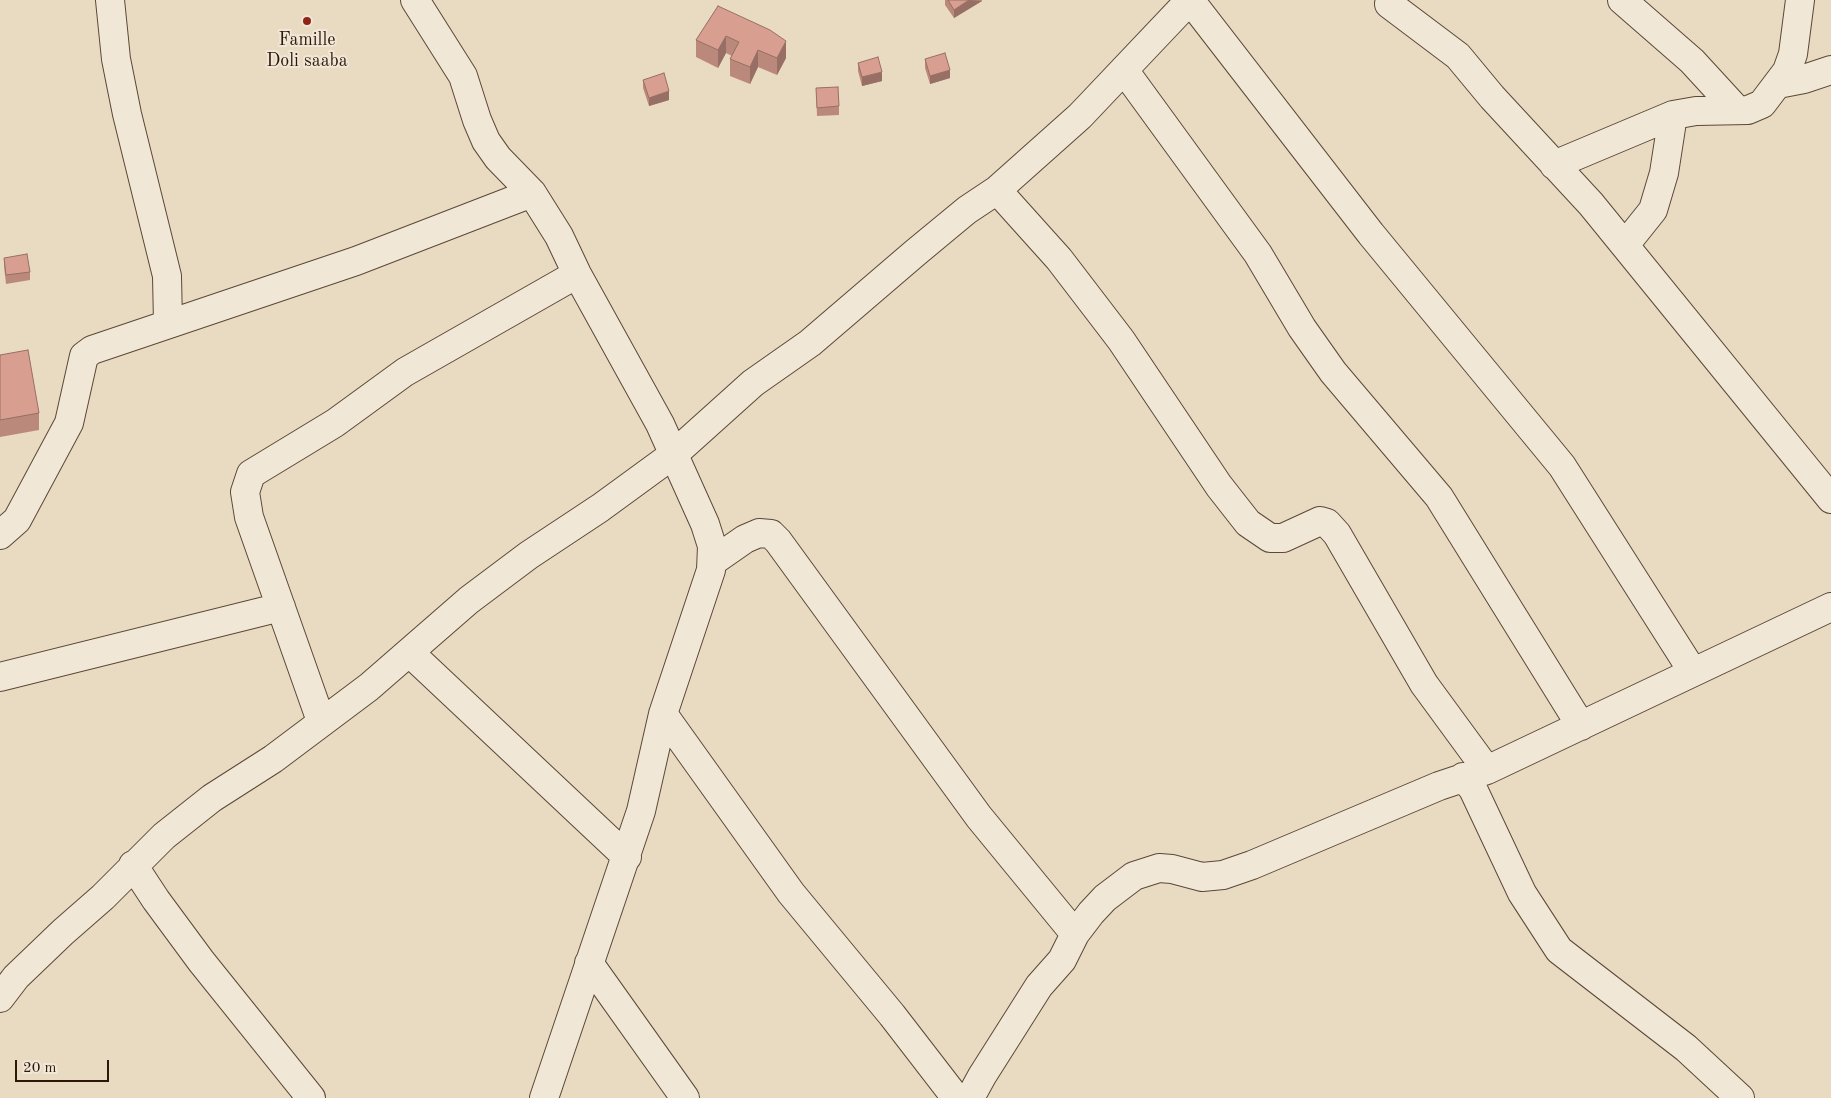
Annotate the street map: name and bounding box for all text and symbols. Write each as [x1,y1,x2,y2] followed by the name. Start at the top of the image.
[301,15,313,27] marker: Famille Doli saaba
[266,29,348,72] place label: Famille Doli saaba
[18,1050,111,1082] scale bar
[23,1061,57,1076] text: 20 m

